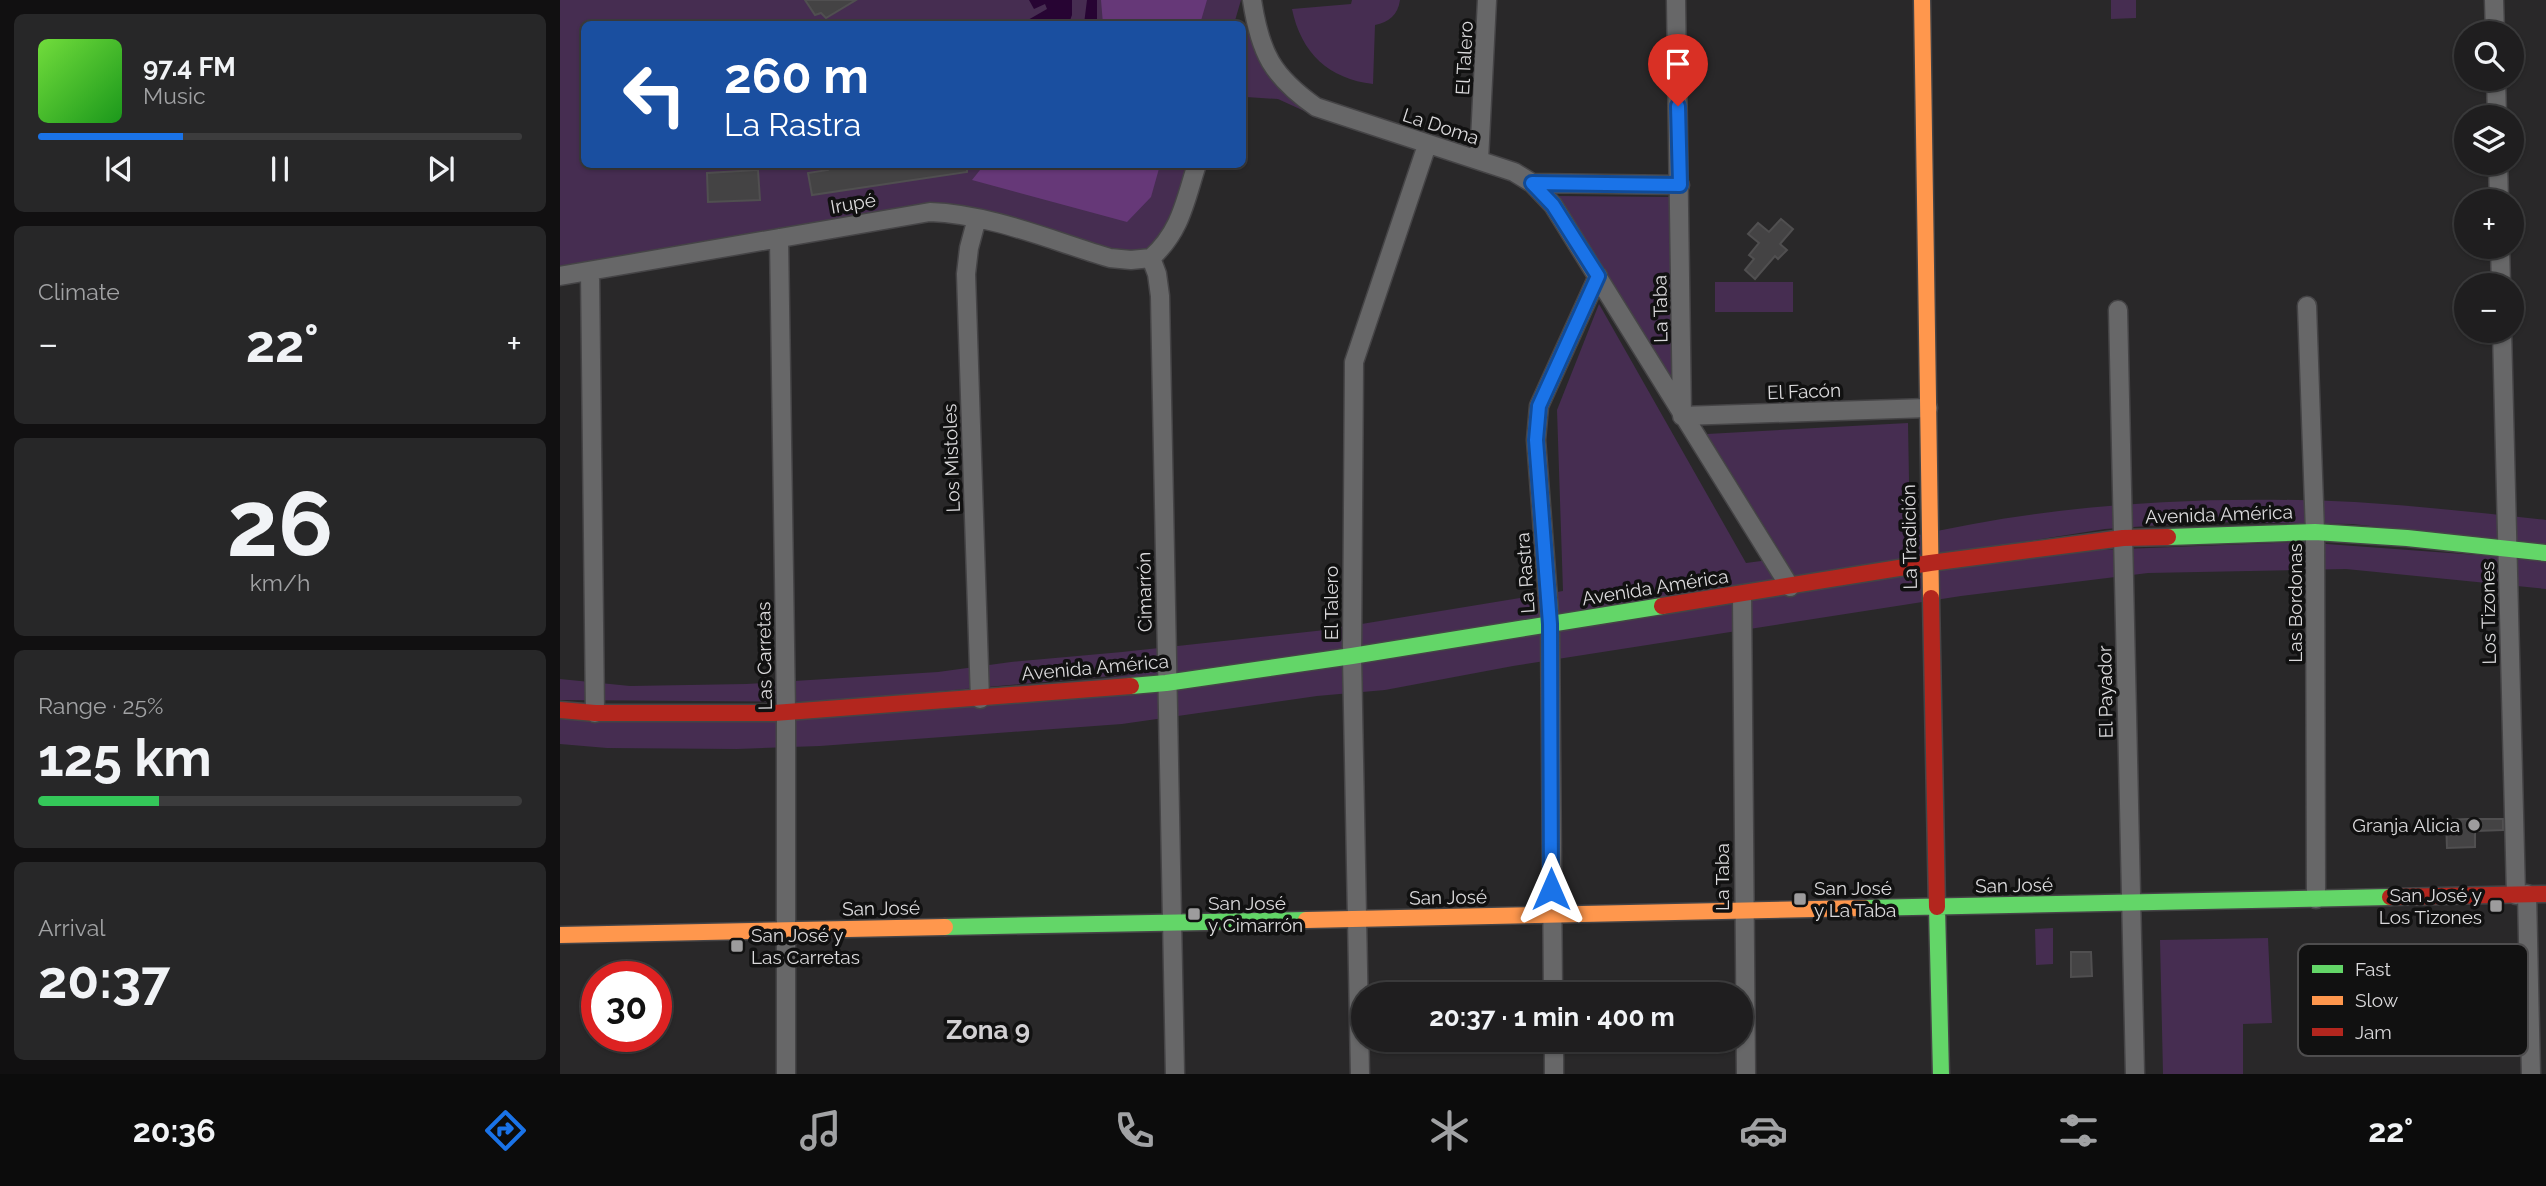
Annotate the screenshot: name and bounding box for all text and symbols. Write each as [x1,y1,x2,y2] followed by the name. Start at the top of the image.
[1451,20,1477,96] street label: El Talero
[2454,21,2524,343] map controls
[2454,21,2524,91] button: search
[1648,34,1708,106] pin
[1659,45,1697,83] icon: arrive
[724,47,869,104] text: 260 m
[609,49,700,140] icon: left
[143,52,236,82] text: 97.4 FM
[143,82,206,109] text: Music
[1400,103,1482,149] street label: La Doma
[2454,105,2524,175] button: layers
[724,106,861,143] text: La Rastra
[100,150,138,188] icon: previous
[261,150,299,188] icon: pause
[422,150,460,188] icon: next
[829,188,877,218] street label: Irupé
[2454,189,2524,259] button: +
[2454,273,2524,343] button: −
[1648,275,1672,343] street label: La Taba
[38,278,120,305] text: Climate
[246,313,319,374] text: 22°
[38,321,58,366] text: −
[506,321,522,366] text: +
[1767,379,1841,403] street label: El Facón
[938,403,964,513] street label: Los Mistoles
[227,470,333,577] text: 26
[1897,484,1921,590] street label: La Tradición
[2145,500,2293,528] street label: Avenida América
[1511,532,1539,614] street label: La Rastra
[2284,543,2306,663] street label: Las Bordonas
[1132,552,1156,632] street label: Cimarrón
[2476,561,2500,665] street label: Los Tizones
[1580,565,1730,609] street label: Avenida América
[1320,566,1342,640] street label: El Talero
[250,569,310,596] text: km/h
[752,601,776,711] street label: Las Carretas
[2093,645,2117,739] street label: El Payador
[1020,650,1170,684] street label: Avenida América
[38,692,164,719] text: Range · 25%
[38,727,212,788] text: 125 km
[2352,814,2460,836] place label: Granja Alicia
[2466,817,2482,833] marker: Granja Alicia
[1711,843,1733,911] street label: La Taba
[1514,852,1588,926] position arrow
[1975,873,2053,897] street label: San José
[1814,877,1896,921] place label: San José y La Taba
[2379,884,2482,928] place label: San José y Los Tizones
[1409,885,1487,909] street label: San José
[1792,891,1808,907] marker: San José y La Taba
[1208,892,1303,936] place label: San José y Cimarrón
[842,896,920,920] street label: San José
[2488,898,2504,914] marker: San José y Los Tizones
[1186,906,1202,922] marker: San José y Cimarrón
[38,914,105,941] text: Arrival
[751,924,860,968] place label: San José y Las Carretas
[729,938,745,954] marker: San José y Las Carretas
[2298,944,2528,1056] legend
[38,949,170,1010] text: 20:37
[2355,958,2391,980] text: Fast
[581,961,672,1052] speed limit sign: 30
[2355,989,2399,1011] text: Slow
[1429,1002,1675,1032] text: 20:37 · 1 min · 400 m
[946,1015,1030,1045] district label: Zona 9
[2355,1021,2392,1043] text: Jam
[481,1106,530,1155] icon: directions
[796,1106,845,1155] icon: music
[1110,1106,1159,1155] icon: phone
[1425,1106,1474,1155] icon: climate
[1739,1106,1788,1155] icon: car
[2054,1106,2103,1155] icon: filters
[133,1112,216,1149] text: 20:36
[2368,1112,2413,1149] text: 22°

